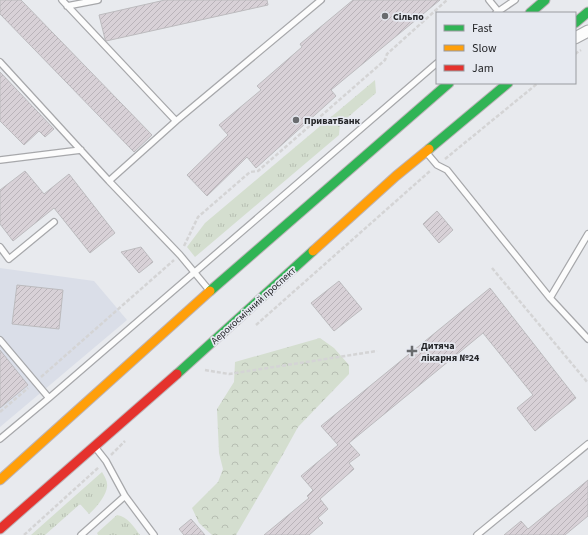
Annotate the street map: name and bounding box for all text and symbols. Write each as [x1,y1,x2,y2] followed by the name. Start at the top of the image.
[393,10,424,24] place label: Сільпо
[380,11,390,21] marker: Сільпо
[436,12,576,84] legend
[472,20,492,37] text: Fast
[472,40,497,57] text: Slow
[472,60,494,77] text: Jam
[304,114,361,128] place label: ПриватБанк
[291,115,301,125] marker: ПриватБанк
[208,264,299,348] street label: Аерокосмічний проспект
[421,339,480,365] place label: Дитяча лікарня №24
[406,345,418,357] marker: Дитяча лікарня №24

